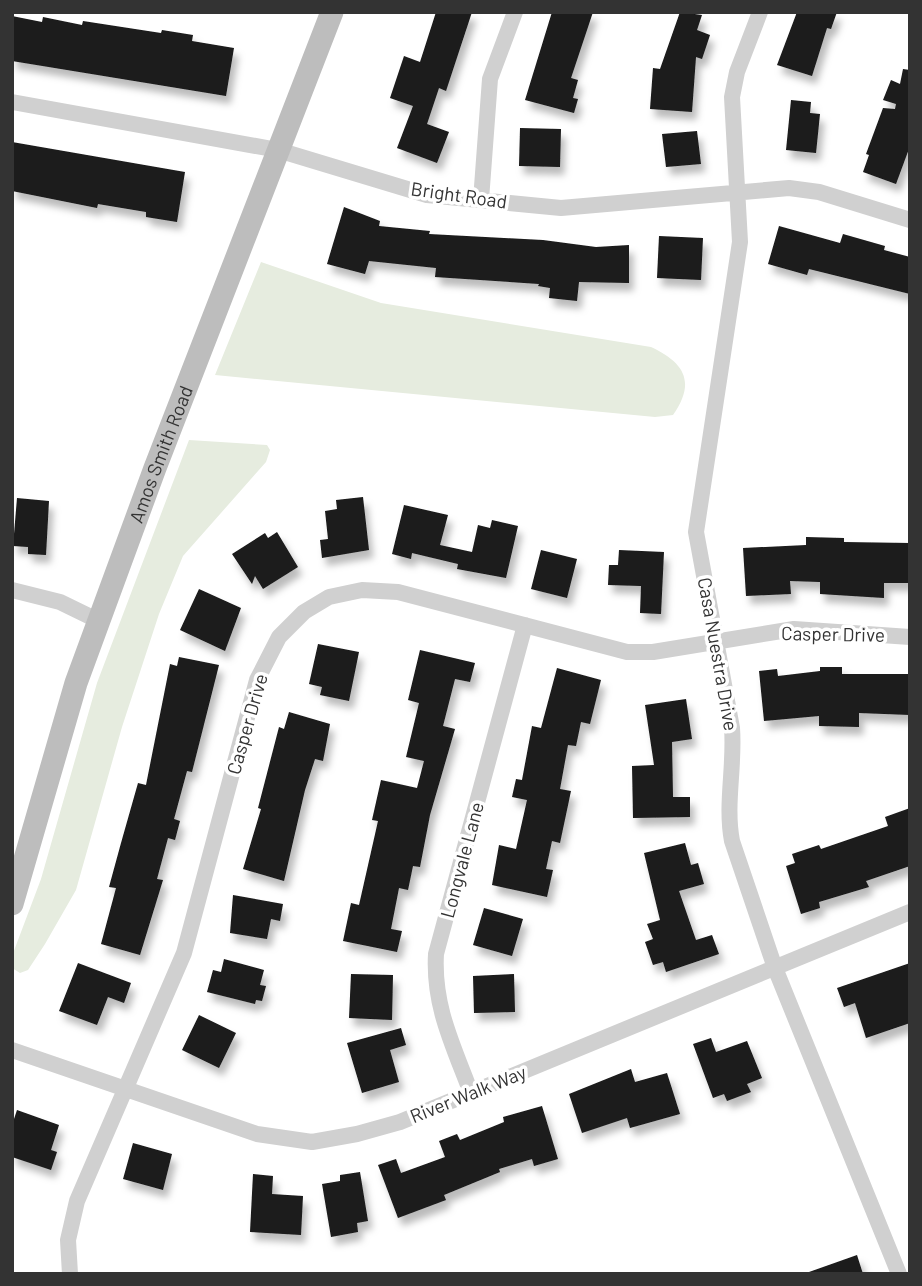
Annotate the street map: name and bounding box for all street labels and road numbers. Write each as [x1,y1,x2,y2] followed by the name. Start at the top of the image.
[410,176,509,213] street label: Bright Road
[124,382,197,526] street label: Amos Smith Road
[694,575,743,732] street label: Casa Nuestra Drive
[781,621,885,646] street label: Casper Drive
[221,671,272,777] street label: Casper Drive
[435,799,488,920] street label: Longvale Lane
[406,1060,530,1127] street label: River Walk Way

